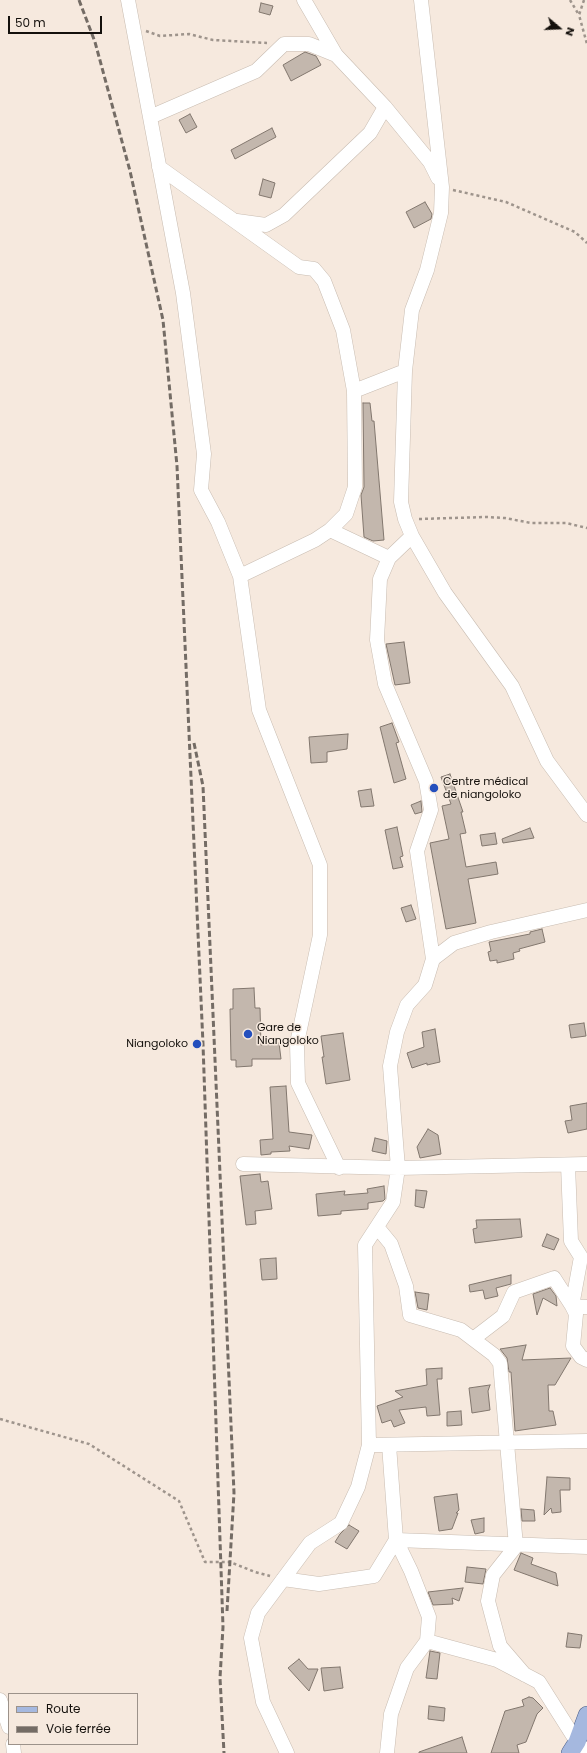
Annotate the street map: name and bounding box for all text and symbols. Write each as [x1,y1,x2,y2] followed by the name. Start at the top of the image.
[10,8,104,34] scale bar
[539,8,579,48] north arrow
[15,14,46,31] text: 50 m
[561,25,579,38] text: N
[443,775,528,801] place label: Centre médical de niangoloko
[428,782,440,794] marker: Centre médical de niangoloko
[257,1021,319,1047] place label: Gare de Niangoloko
[242,1028,254,1040] marker: Gare de Niangoloko
[126,1037,188,1051] place label: Niangoloko
[191,1038,203,1050] marker: Niangoloko
[8,1693,138,1745] legend
[46,1700,80,1717] text: Route
[46,1720,111,1737] text: Voie ferrée

